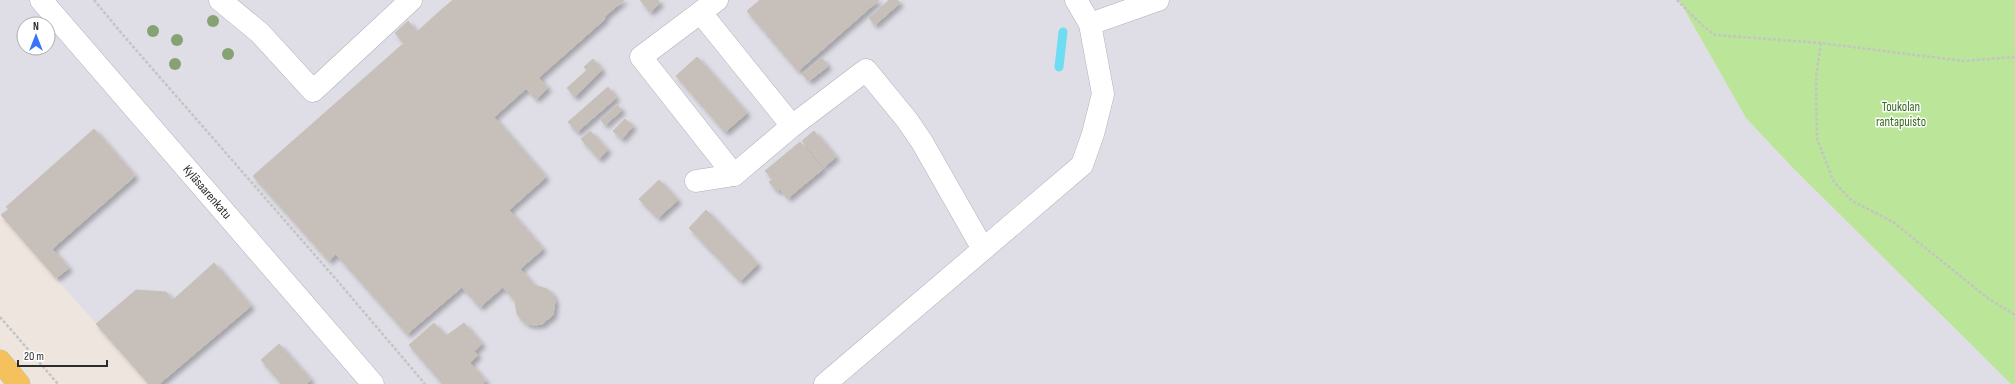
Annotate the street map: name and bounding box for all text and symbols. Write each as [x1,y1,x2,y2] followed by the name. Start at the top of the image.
[16,16,56,56] north arrow
[33,20,39,33] text: N
[1876,99,1926,130] park label: Toukolan rantapuisto
[179,162,235,222] street label: Kyläsaarenkatu
[18,342,107,368] scale bar
[24,349,44,364] text: 20 m

